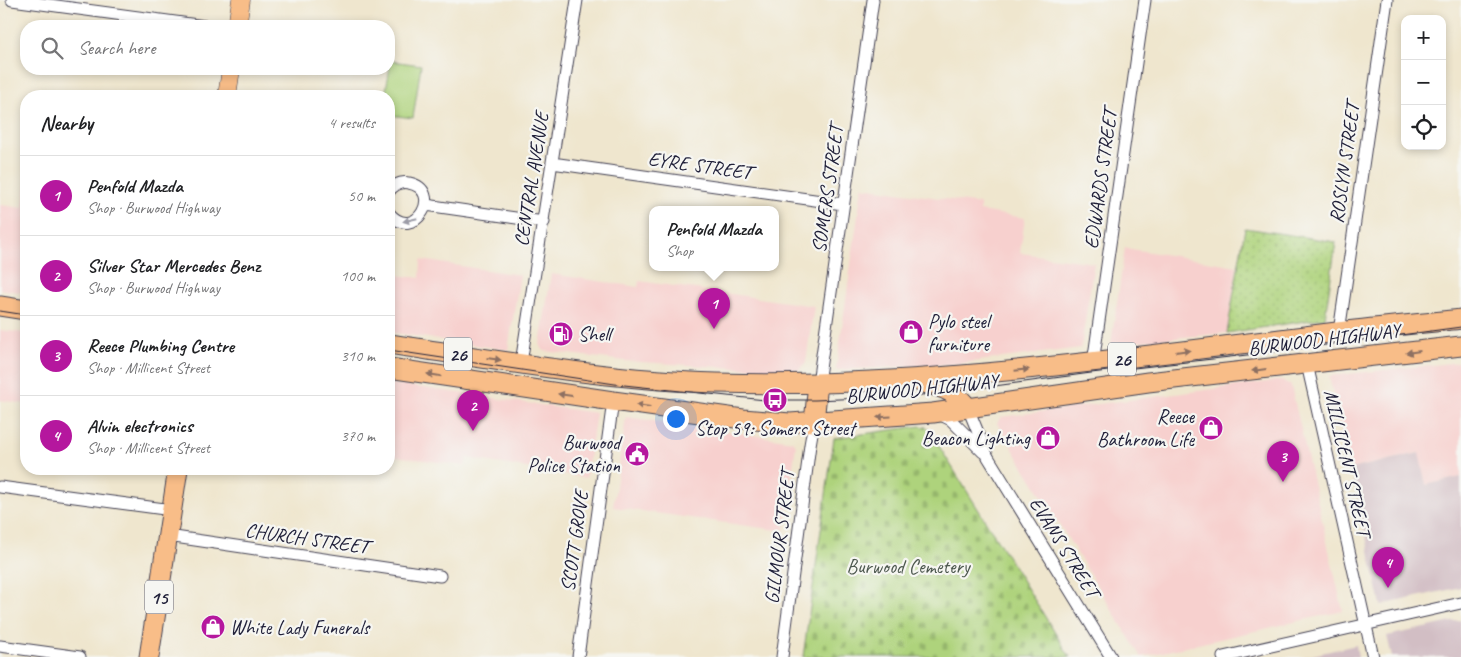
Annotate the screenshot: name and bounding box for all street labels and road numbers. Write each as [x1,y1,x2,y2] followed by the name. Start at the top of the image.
[1324,96,1366,225] street label: ROSLYN STREET
[1078,103,1123,250] street label: EDWARDS STREET
[509,107,555,248] street label: CENTRAL AVENUE
[806,119,849,254] street label: SOMERS STREET
[647,146,758,186] street label: EYRE STREET
[1247,317,1404,361] street label: BURWOOD HIGHWAY
[444,338,472,370] road number: 26
[1108,342,1136,376] road number: 26
[845,368,1002,409] street label: BURWOOD HIGHWAY
[1318,387,1377,543] street label: MILLICENT STREET
[759,464,801,605] street label: GILMOUR STREET
[555,486,594,593] street label: SCOTT GROVE
[1024,492,1107,605] street label: EVANS STREET
[244,517,375,560] street label: CHURCH STREET
[145,580,173,614] road number: 15

